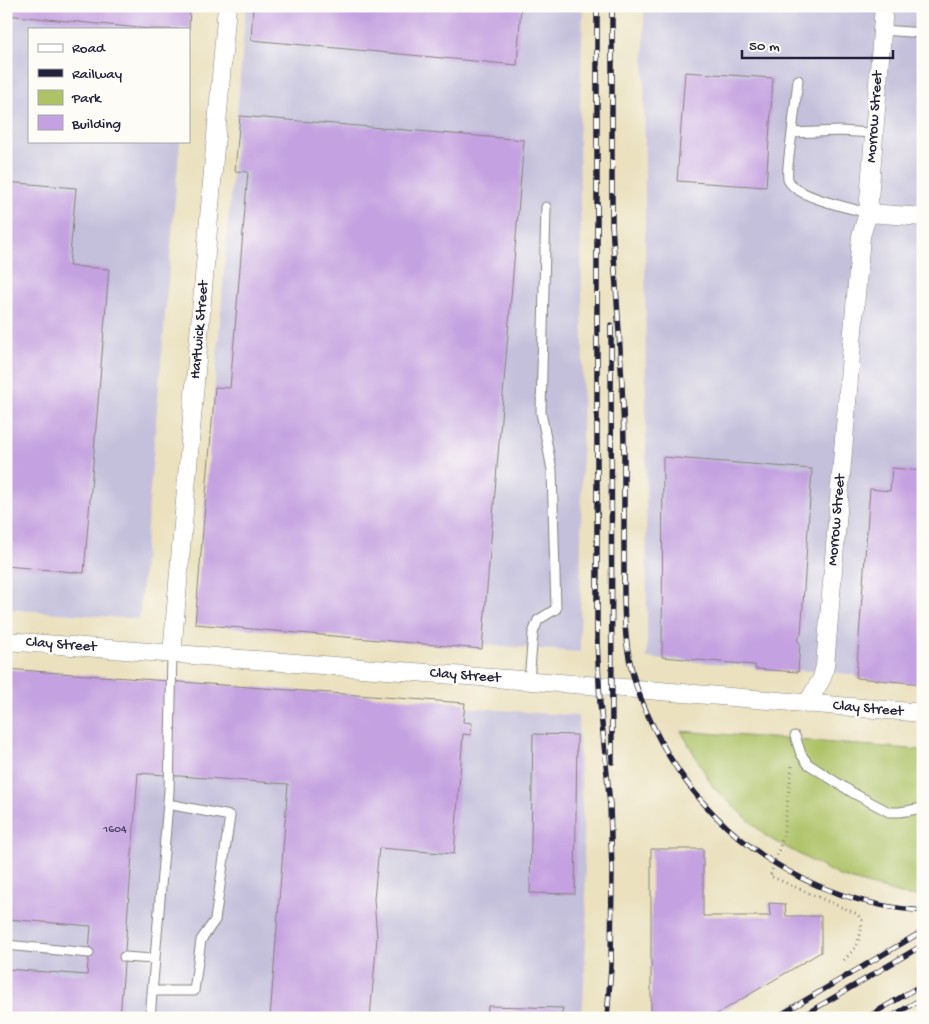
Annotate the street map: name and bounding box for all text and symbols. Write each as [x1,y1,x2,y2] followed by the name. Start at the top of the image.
[28,28,190,142] legend
[742,28,893,60] scale bar
[749,38,780,56] text: 50 m
[72,40,106,58] text: Road
[72,66,123,84] text: Railway
[863,69,887,163] street label: Morrow Street
[71,90,102,108] text: Park
[71,116,121,134] text: Building
[187,278,213,380] street label: Hartwick Street
[824,472,850,567] street label: Morrow Street
[25,634,99,657] street label: Clay Street
[429,665,503,688] street label: Clay Street
[832,697,906,721] street label: Clay Street
[102,823,127,837] house number: 1604

